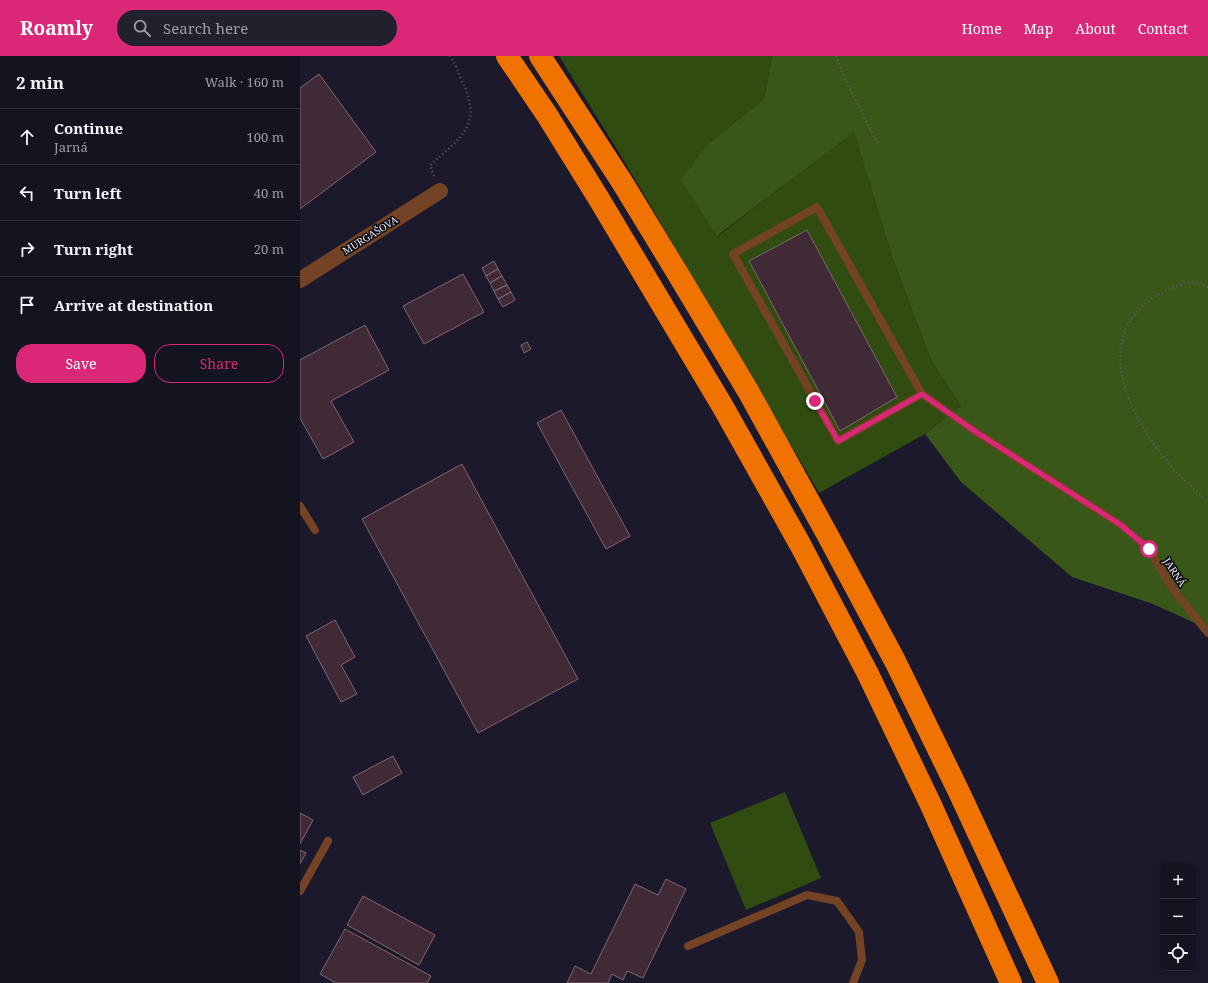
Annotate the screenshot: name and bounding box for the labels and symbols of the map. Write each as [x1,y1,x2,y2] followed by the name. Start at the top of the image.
[340,212,401,258] street label: MURGAŠOVA
[806,392,824,410] route end
[1140,540,1158,558] route start
[1160,554,1190,590] street label: JARNÁ

